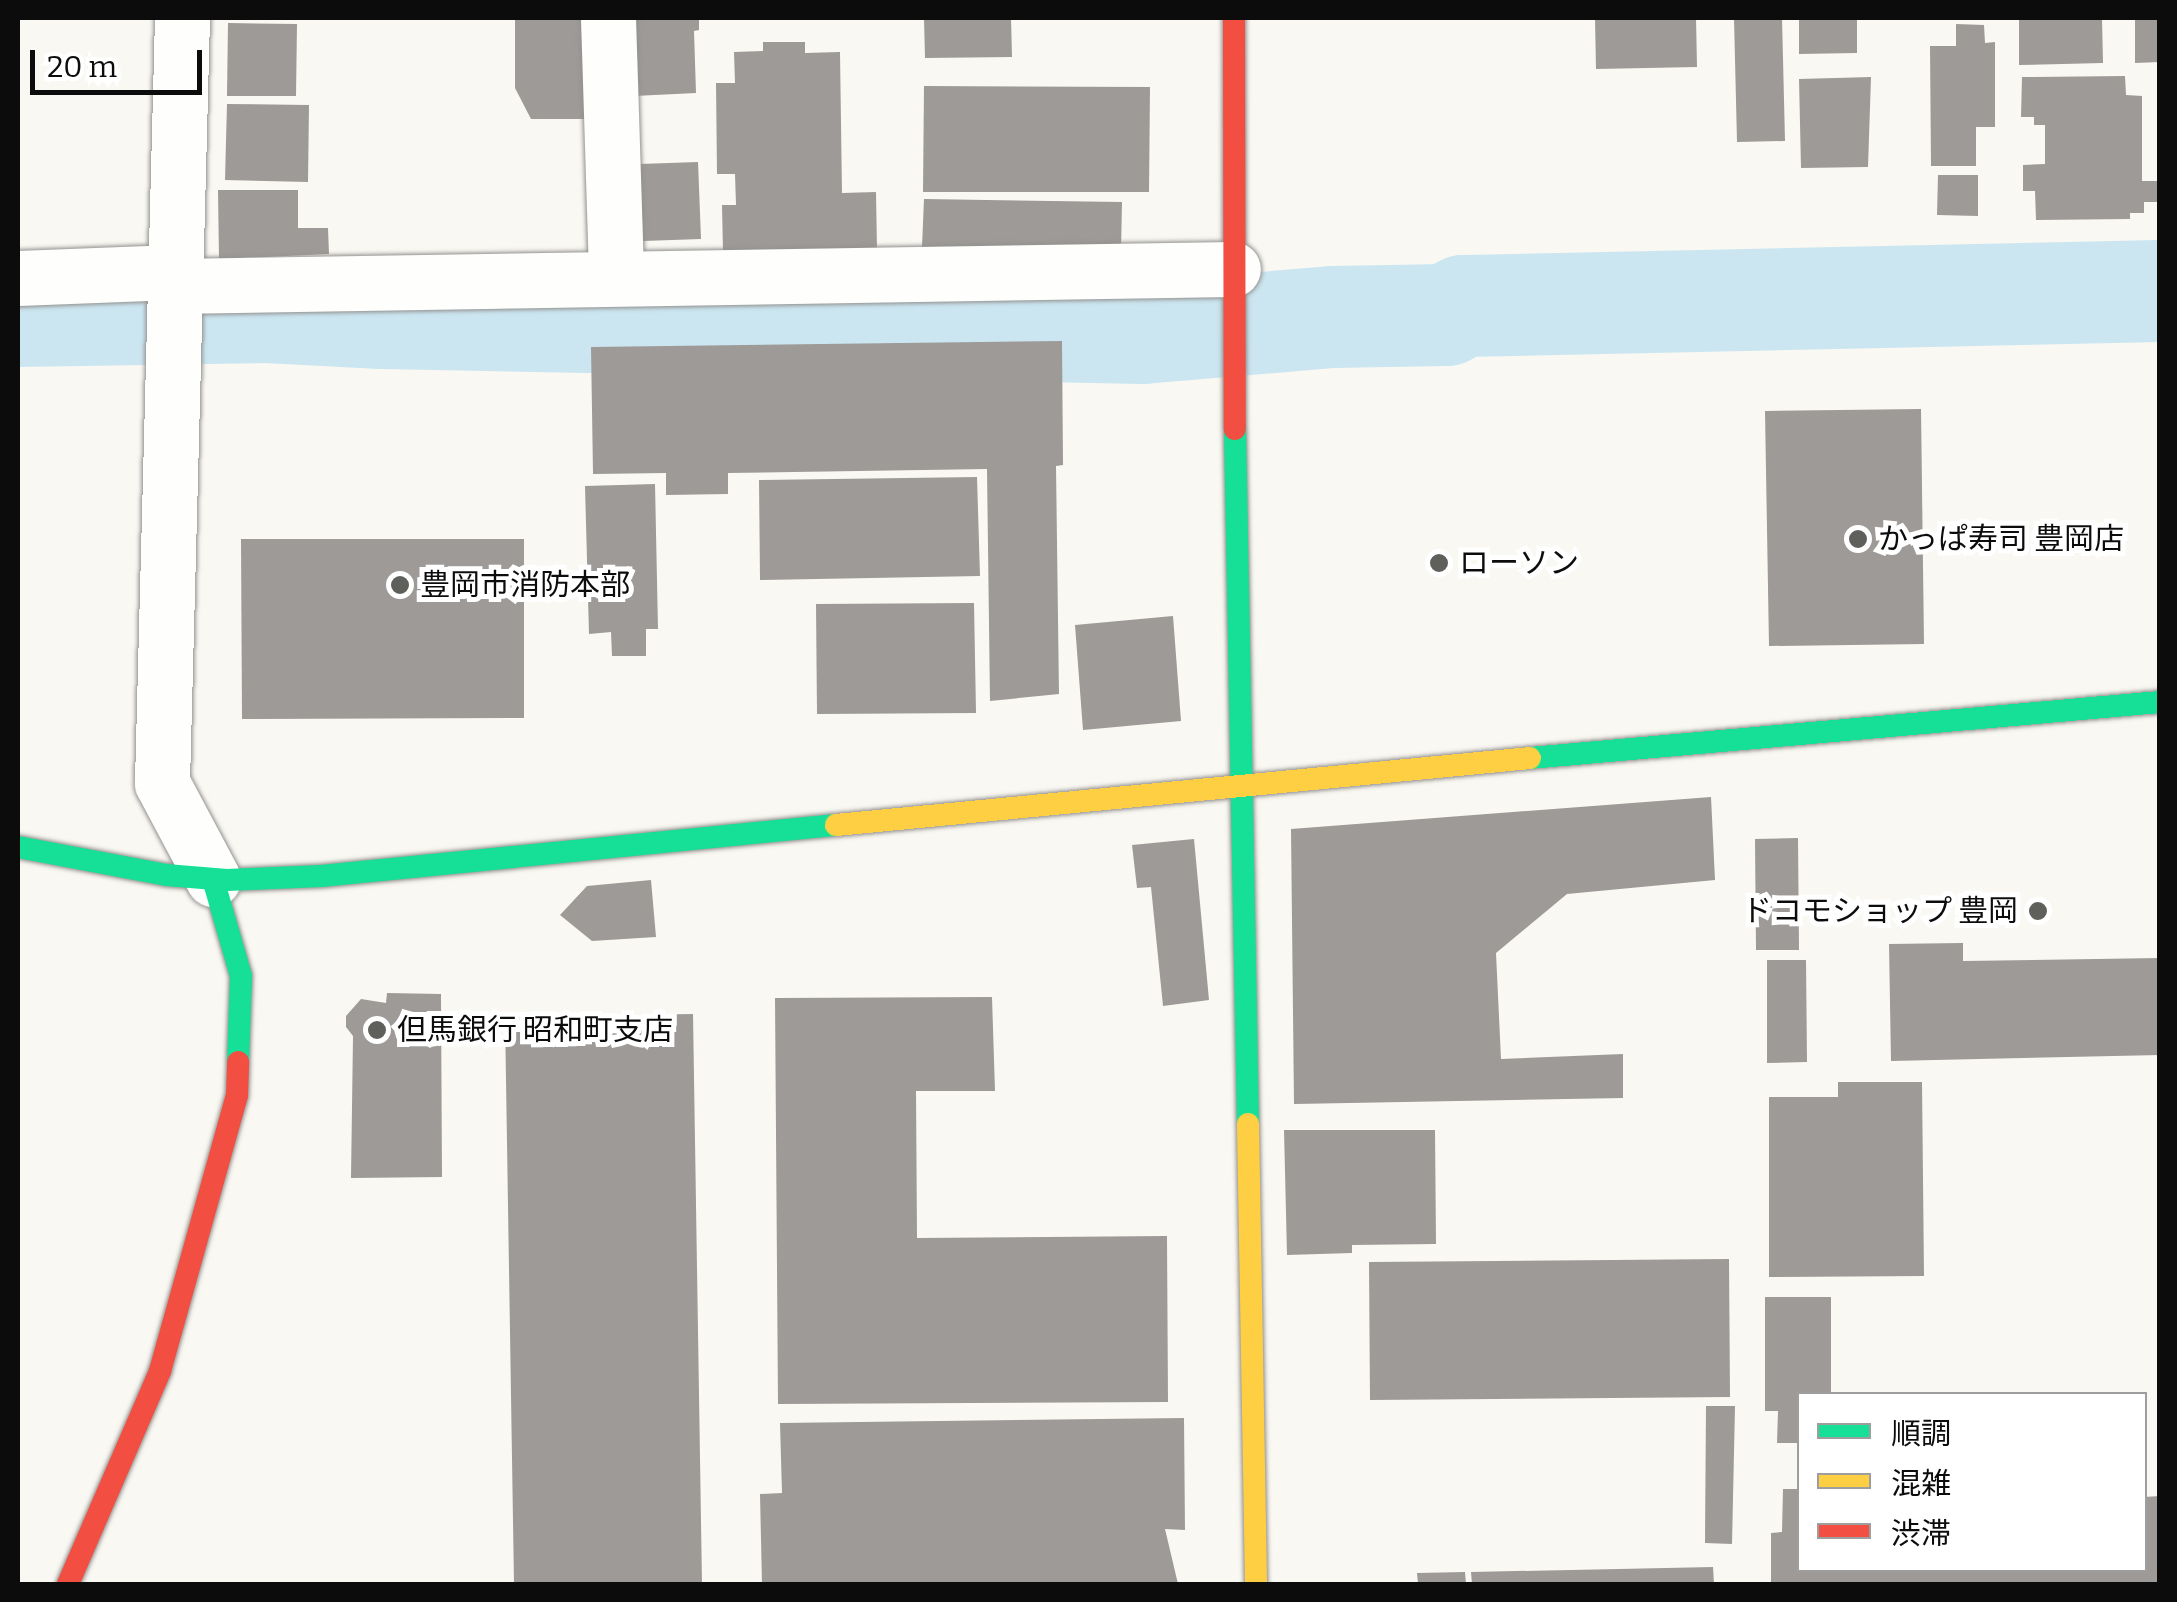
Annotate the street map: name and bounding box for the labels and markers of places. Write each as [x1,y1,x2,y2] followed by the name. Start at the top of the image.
[1878,521,2124,557] place label: かっぱ寿司 豊岡店
[1847,528,1869,550] marker: かっぱ寿司 豊岡店
[1459,545,1579,581] place label: ローソン
[1428,552,1450,574] marker: ローソン
[420,567,630,603] place label: 豊岡市消防本部
[389,574,411,596] marker: 豊岡市消防本部
[1742,893,2018,929] place label: ドコモショップ 豊岡
[2027,900,2049,922] marker: ドコモショップ 豊岡
[397,1012,673,1048] place label: 但馬銀行 昭和町支店
[366,1019,388,1041] marker: 但馬銀行 昭和町支店

